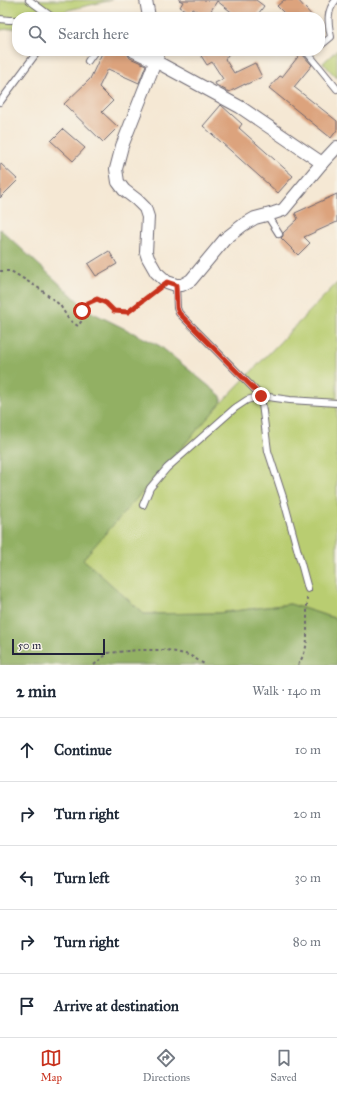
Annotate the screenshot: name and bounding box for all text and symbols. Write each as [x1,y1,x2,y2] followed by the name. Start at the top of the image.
[12,12,325,56] search box
[26,23,48,45] icon: search
[58,25,129,43] text: Search here
[73,302,91,320] route start
[252,387,270,405] route end
[12,637,105,656] scale bar
[18,639,41,652] text: 50 m
[16,681,56,702] text: 2 min
[252,683,321,699] text: Walk · 140 m
[16,739,38,761] icon: ahead
[54,741,112,759] text: Continue
[295,742,321,758] text: 10 m
[16,803,38,825] icon: right
[54,805,119,823] text: Turn right
[293,806,321,822] text: 20 m
[16,867,38,889] icon: left
[54,869,110,887] text: Turn left
[295,870,321,886] text: 30 m
[16,931,38,953] icon: right
[54,933,119,951] text: Turn right
[293,934,321,950] text: 80 m
[16,995,38,1017] icon: arrive
[54,997,179,1015] text: Arrive at destination
[40,1047,62,1084] tab: Map
[143,1047,190,1084] tab: Directions
[271,1047,297,1084] tab: Saved

